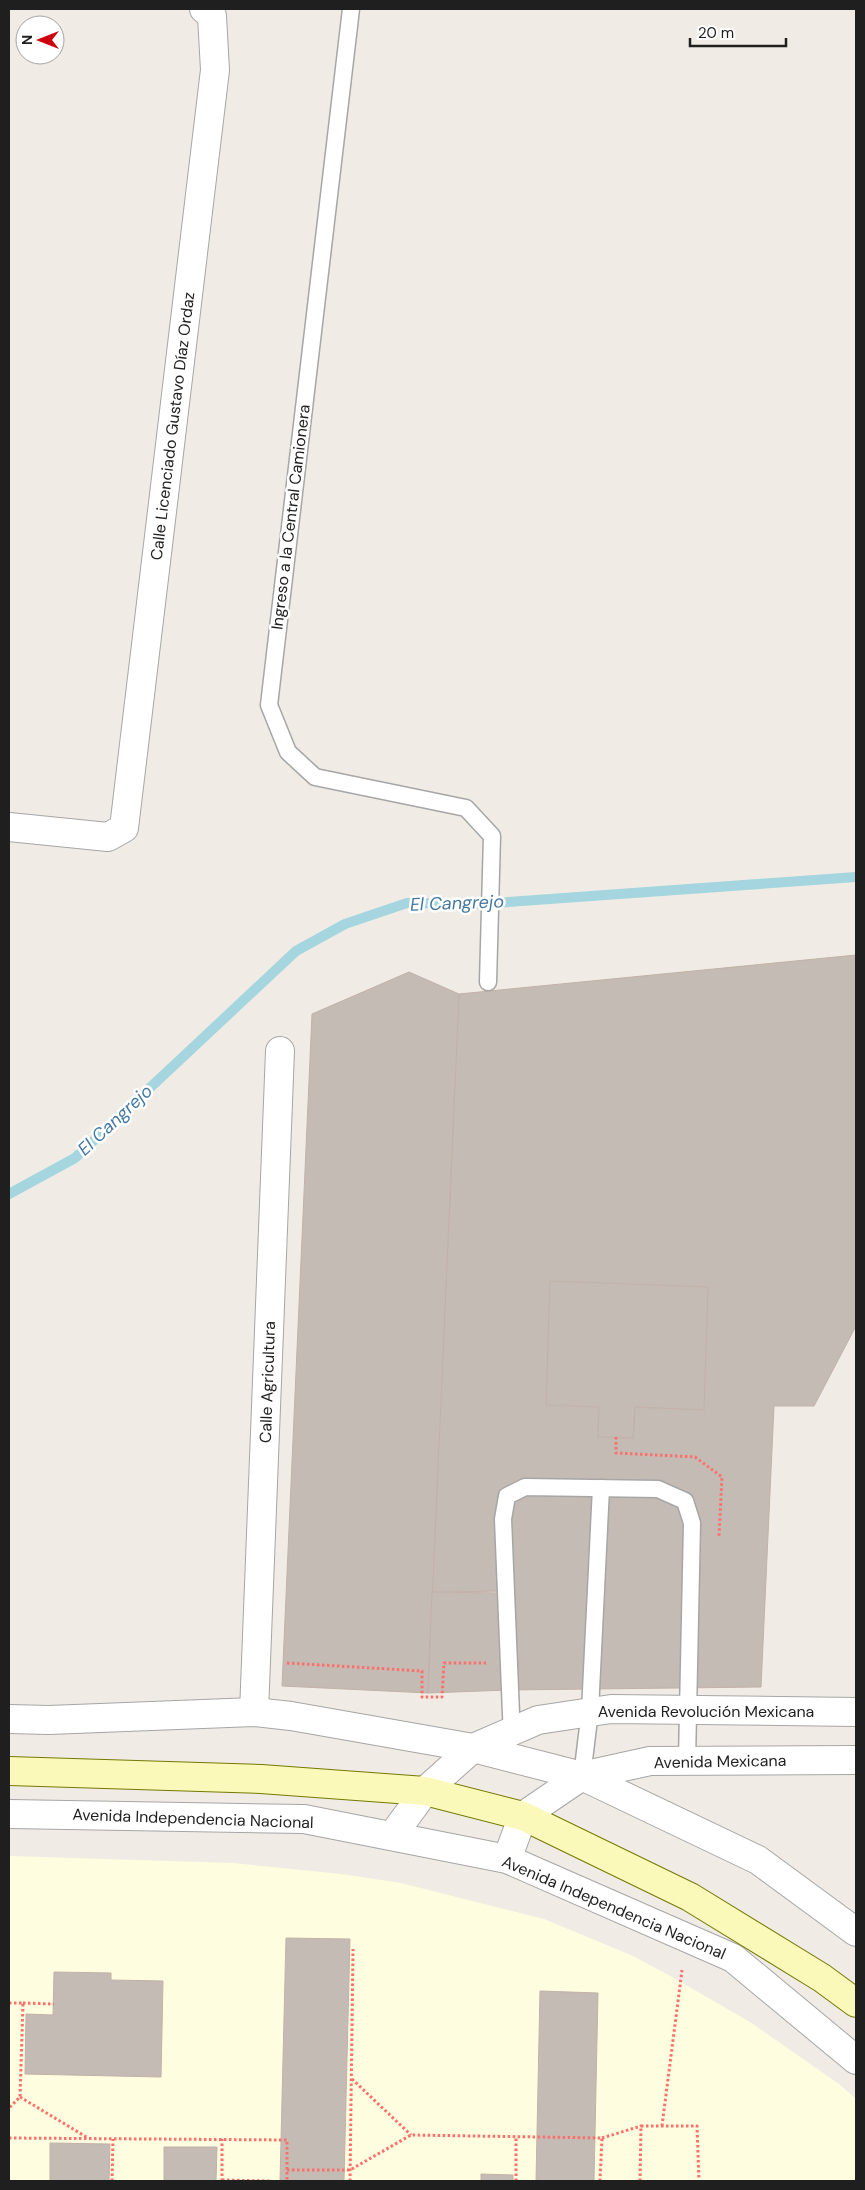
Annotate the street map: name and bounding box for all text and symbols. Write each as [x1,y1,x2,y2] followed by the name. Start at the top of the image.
[15,15,65,65] north arrow
[690,15,786,47] scale bar
[698,23,734,43] text: 20 m
[18,35,36,45] text: N
[146,291,199,561] street label: Calle Licenciado Gustavo Díaz Ordaz
[266,403,315,631] street label: Ingreso a la Central Camionera
[410,889,504,917] water label: El Cangrejo
[72,1079,158,1161] water label: El Cangrejo
[255,1321,280,1443] street label: Calle Agricultura
[598,1701,814,1722] street label: Avenida Revolución Mexicana
[654,1750,787,1773] street label: Avenida Mexicana
[72,1804,314,1833] street label: Avenida Independencia Nacional
[499,1851,729,1964] street label: Avenida Independencia Nacional

